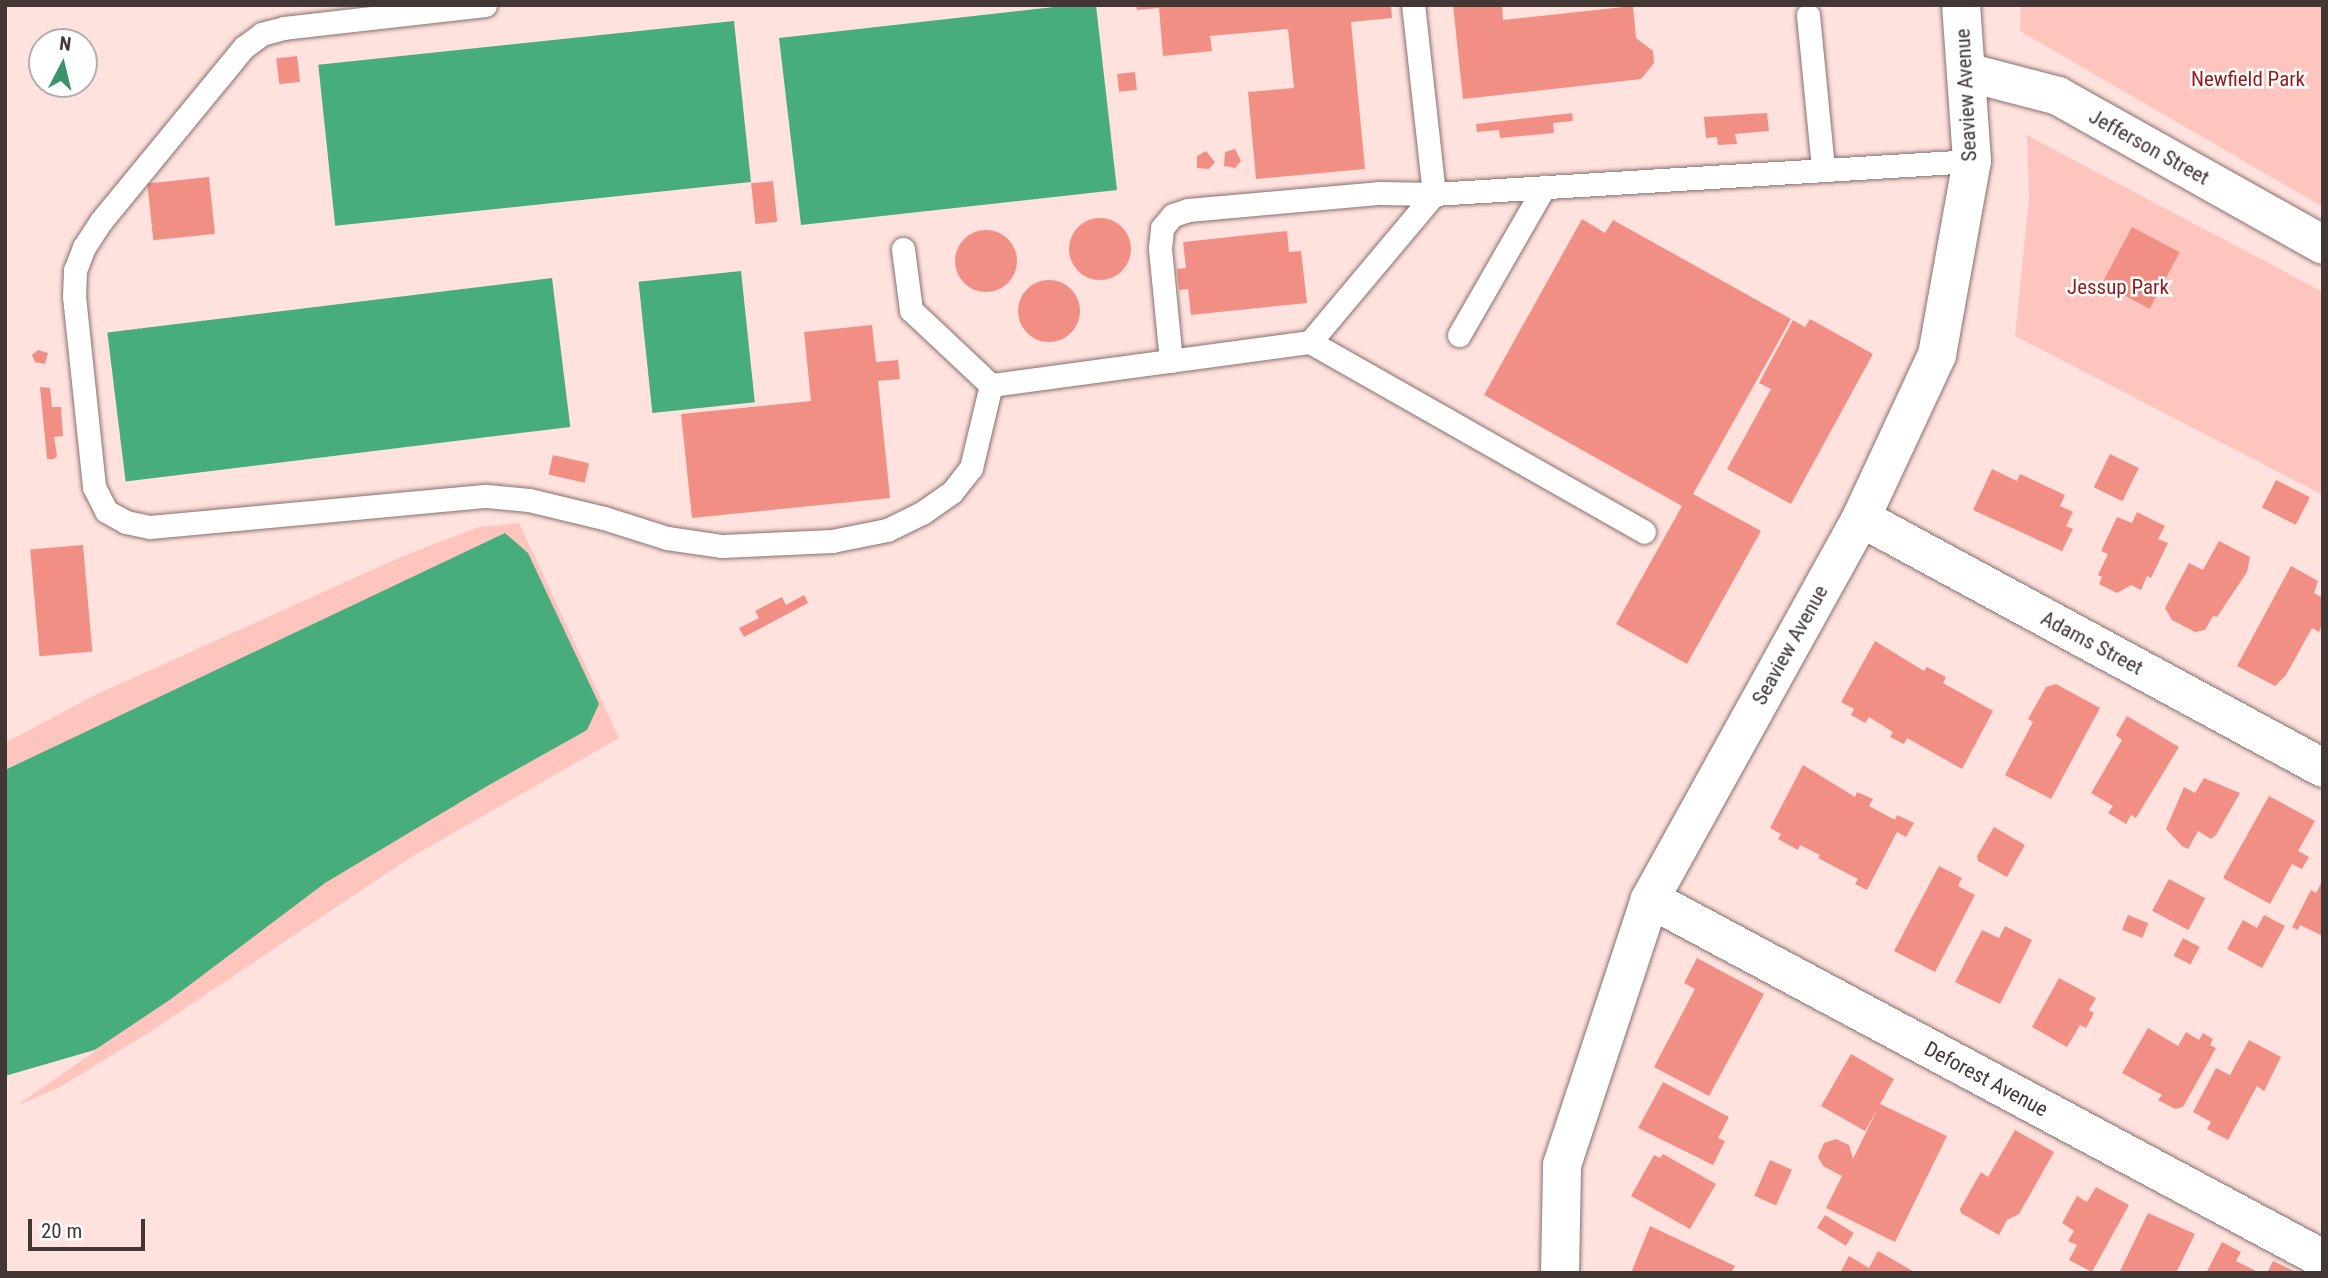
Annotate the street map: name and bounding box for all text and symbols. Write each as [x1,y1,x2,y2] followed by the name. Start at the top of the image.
[28,28,98,98] north arrow
[1950,28,1982,162] street label: Seaview Avenue
[58,32,73,56] text: N
[2191,66,2305,92] park label: Newfield Park
[2084,104,2214,190] street label: Jefferson Street
[2067,274,2169,300] park label: Jessup Park
[1747,581,1833,709] street label: Seaview Avenue
[2037,606,2147,680] street label: Adams Street
[1920,1036,2052,1122] street label: Deforest Avenue
[32,1204,149,1248] scale bar
[41,1219,82,1243] text: 20 m

